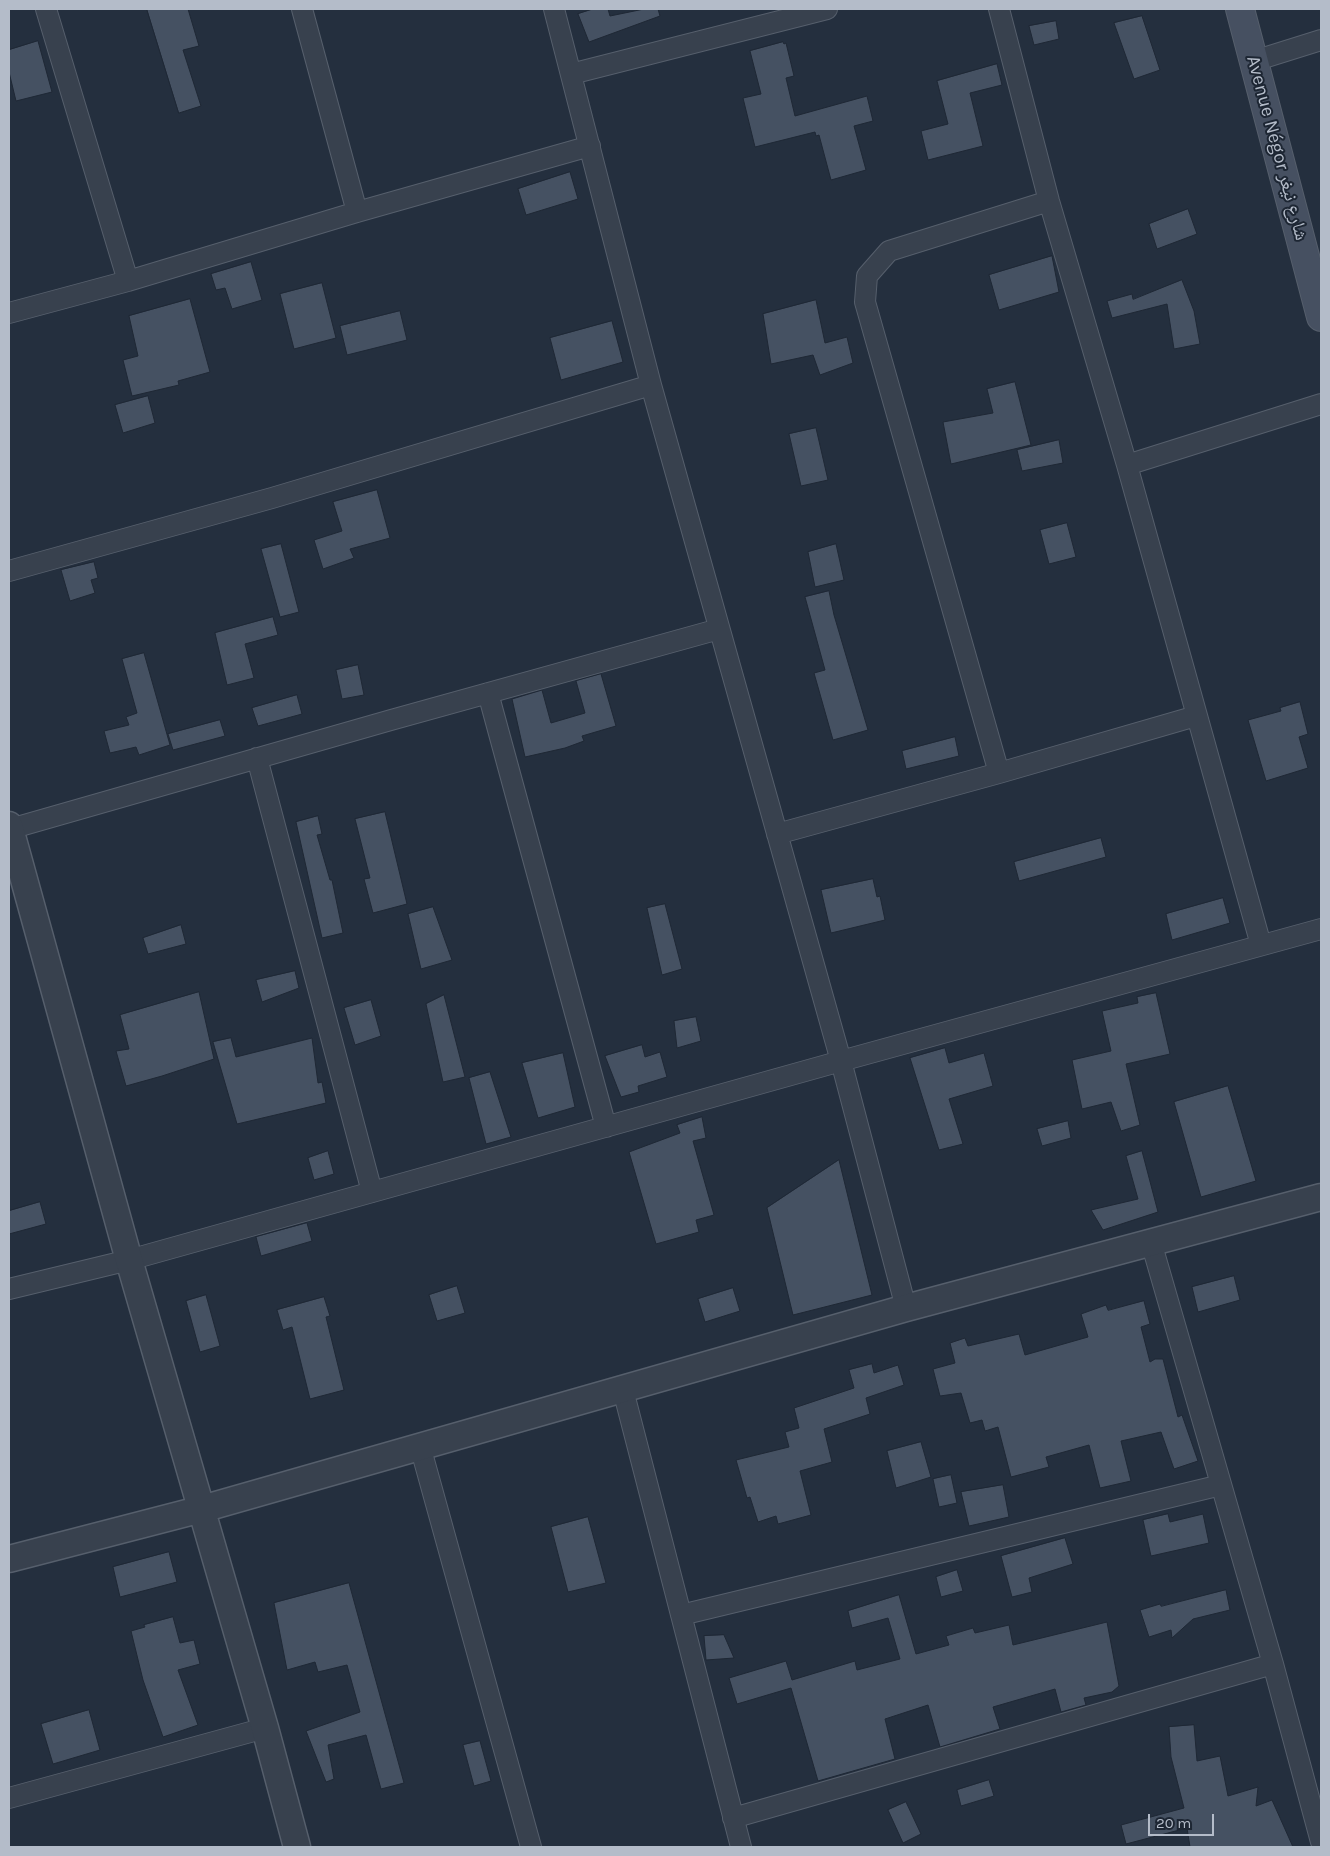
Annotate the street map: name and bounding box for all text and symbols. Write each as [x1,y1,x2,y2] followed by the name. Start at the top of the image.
[1241,53,1313,243] street label: Avenue Négor شارع نيغر
[1150,1804,1216,1836] scale bar
[1156,1814,1191,1832] text: 20 m

